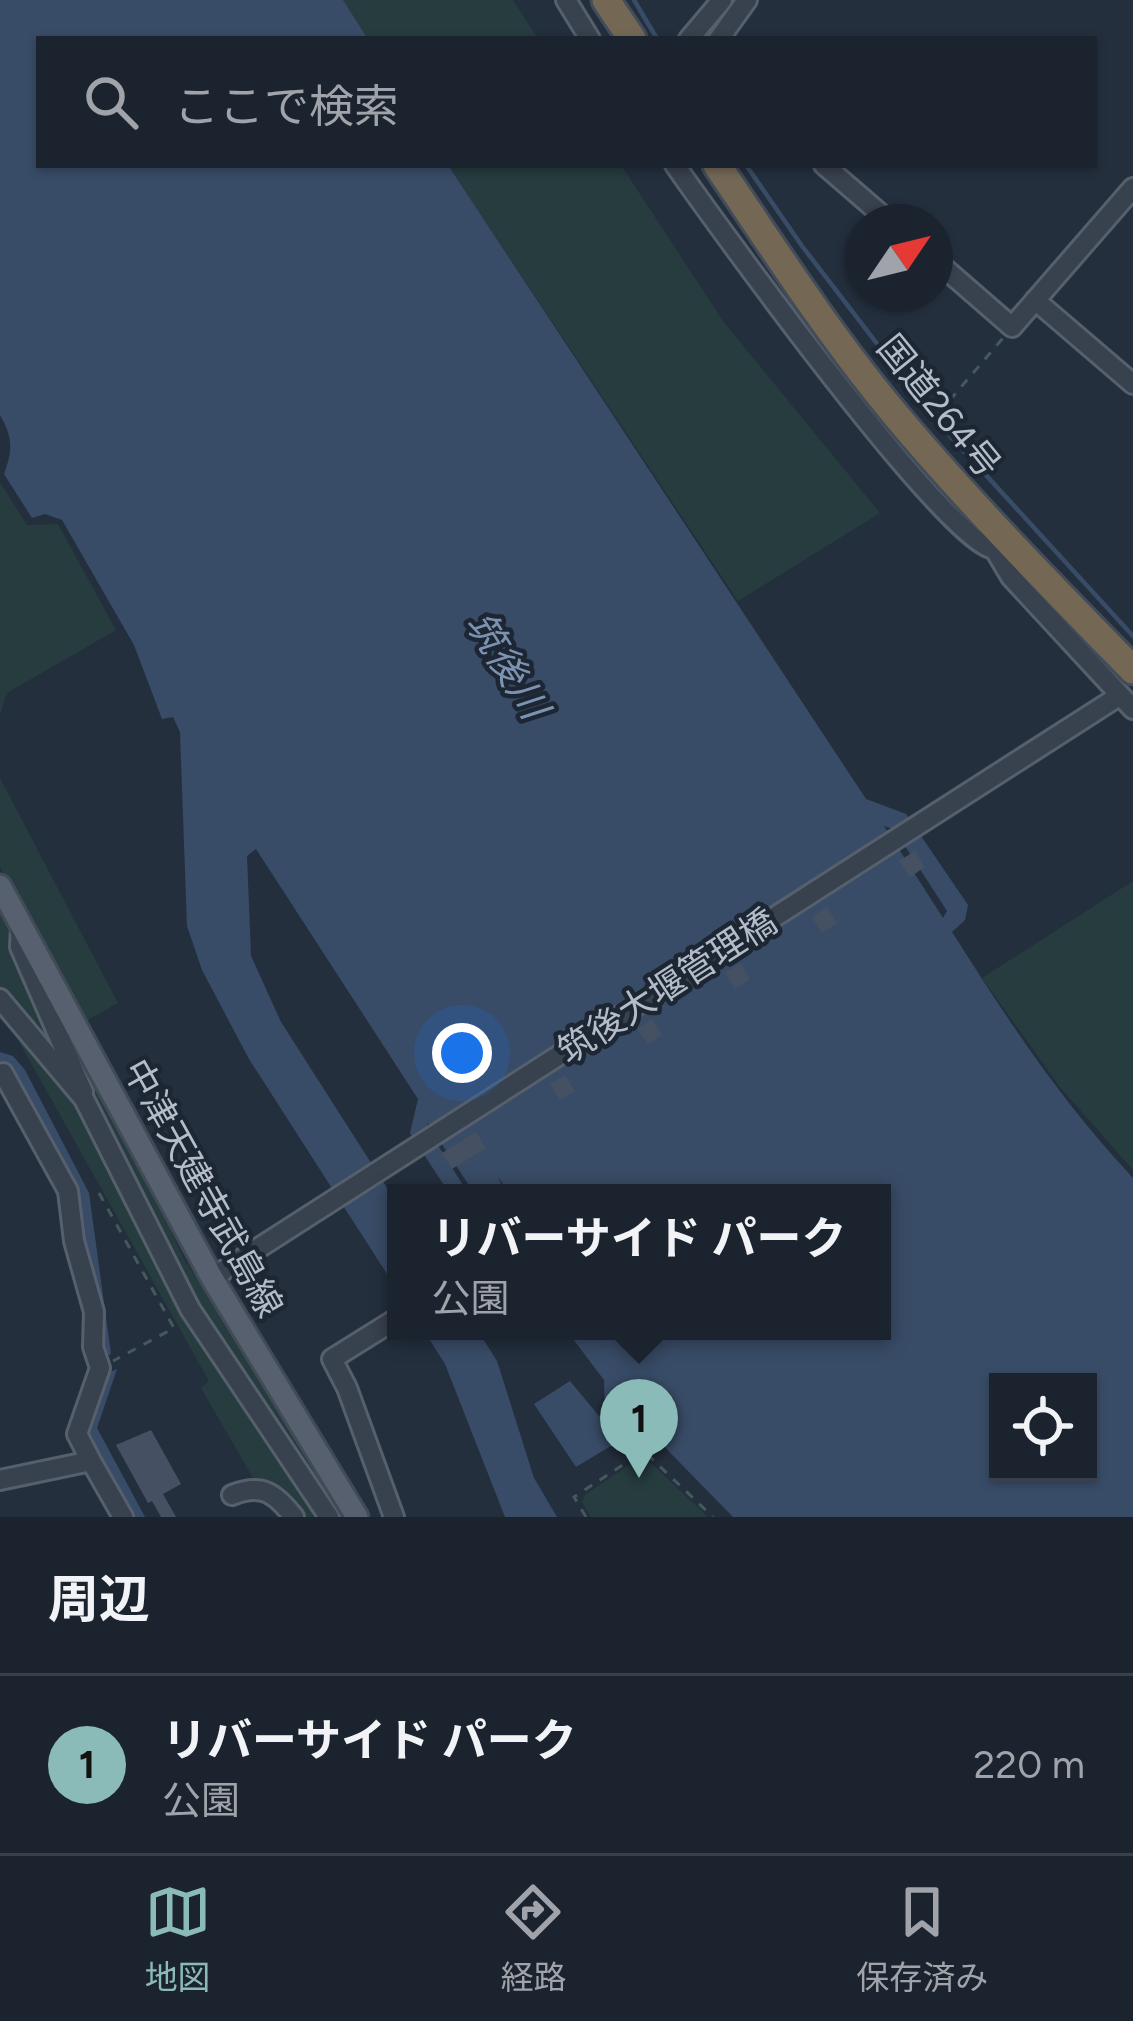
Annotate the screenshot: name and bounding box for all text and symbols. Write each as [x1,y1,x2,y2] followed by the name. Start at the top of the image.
[36,36,1097,168] search box
[78,69,144,135] icon: search
[174,79,399,133] text: ここで検索
[845,204,953,312] north arrow
[869,326,1009,486] street label: 国道264号
[456,603,560,730] water label: 筑後川
[550,899,784,1073] street label: 筑後大堰管理橋
[432,1023,492,1083] your location
[114,1052,292,1324] street label: 中津天建寺武島線
[387,1184,891,1340] popup
[432,1211,846,1265] text: リバーサイド パーク
[432,1275,510,1322] text: 公園
[989,1373,1097,1481] map controls
[989,1373,1097,1481] button: locate
[600,1379,678,1478] pin: 1
[48,1569,150,1630] text: 周辺
[162,1713,577,1767] text: リバーサイド パーク
[79,1741,95,1788] text: 1
[974,1741,1085,1788] text: 220 m
[162,1777,240,1824] text: 公園
[145,1879,211,1999] tab: 地図
[500,1879,566,1999] tab: 経路
[856,1879,988,1999] tab: 保存済み

